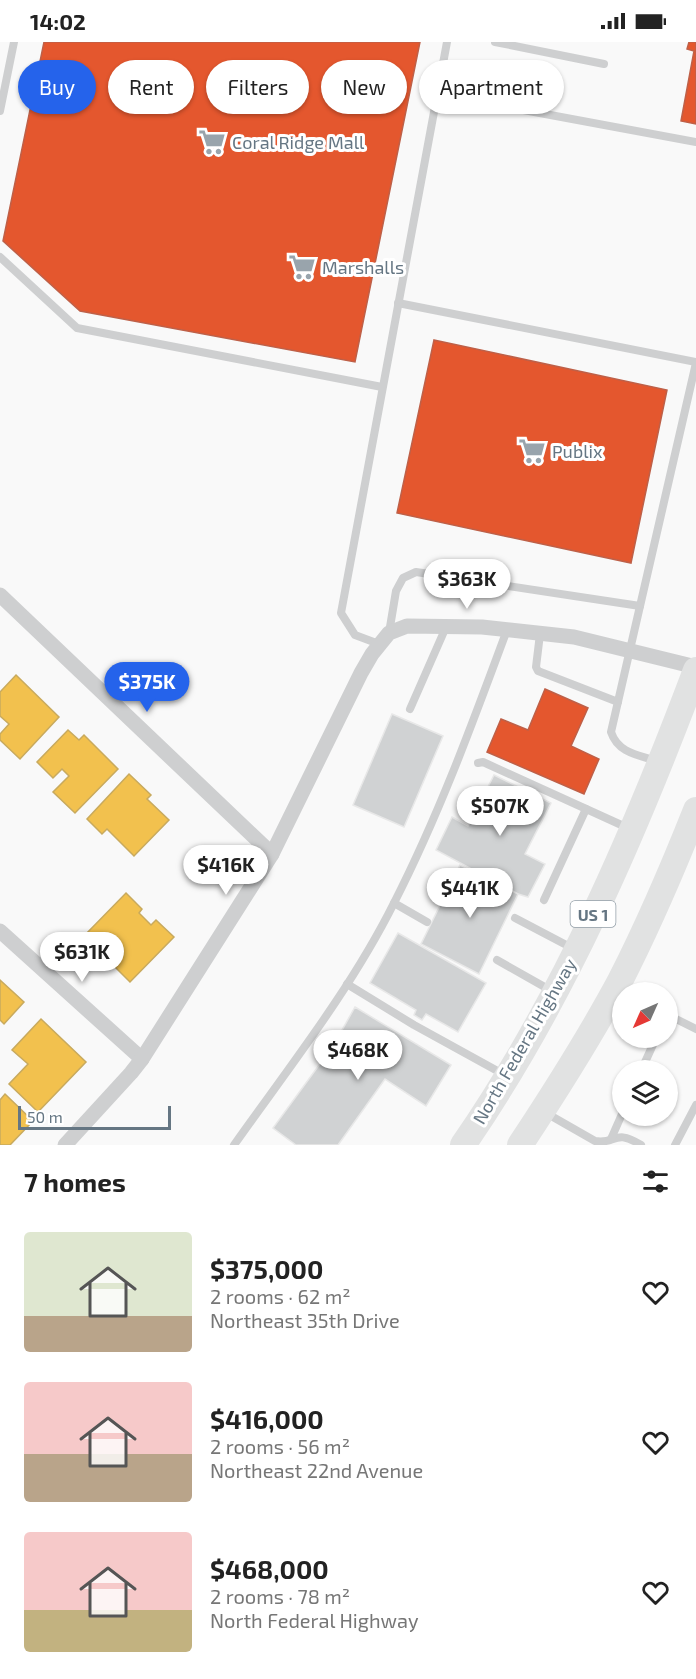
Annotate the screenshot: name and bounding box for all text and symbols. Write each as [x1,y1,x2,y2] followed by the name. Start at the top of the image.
[30,8,86,34] text: 14:02
[18,60,96,114] chip: Buy
[108,60,194,114] chip: Rent
[206,60,309,114] chip: Filters
[321,60,407,114] chip: New
[419,60,564,114] chip: Apartment
[197,127,227,157] supermarket icon: Coral Ridge Mall
[232,131,365,153] place label: Coral Ridge Mall
[287,252,317,282] supermarket icon: Marshalls
[322,256,404,278] place label: Marshalls
[517,436,547,466] supermarket icon: Publix
[552,440,603,462] place label: Publix
[425,559,509,610] pin: $363K
[438,566,496,590] text: $363K
[105,662,189,713] pin: $375K
[118,669,176,693] text: $375K
[458,786,542,837] pin: $507K
[471,793,529,817] text: $507K
[184,845,268,896] pin: $416K
[197,852,255,876] text: $416K
[428,868,512,919] pin: $441K
[441,875,499,899] text: $441K
[570,901,616,927] road number: US 1
[40,932,124,983] pin: $631K
[54,939,110,963] text: $631K
[468,954,581,1128] street label: North Federal Highway
[612,982,678,1048] north arrow
[612,982,678,1126] map controls
[316,1030,400,1081] pin: $468K
[327,1037,389,1061] text: $468K
[612,1060,678,1126] button: layers
[18,1103,171,1130] scale bar
[27,1107,63,1126] text: 50 m
[639,1165,672,1198] icon: filters
[24,1166,126,1197] text: 7 homes
[210,1253,323,1284] text: $375,000
[72,1256,144,1328] icon: home
[639,1276,672,1309] icon: heart
[210,1284,350,1308] text: 2 rooms · 62 m²
[210,1308,400,1332] text: Northeast 35th Drive
[210,1403,324,1434] text: $416,000
[72,1406,144,1478] icon: home
[639,1426,672,1459] icon: heart
[210,1434,350,1458] text: 2 rooms · 56 m²
[210,1458,423,1482] text: Northeast 22nd Avenue
[210,1553,329,1584] text: $468,000
[72,1556,144,1628] icon: home
[639,1576,672,1609] icon: heart
[210,1584,350,1608] text: 2 rooms · 78 m²
[210,1608,419,1632] text: North Federal Highway

